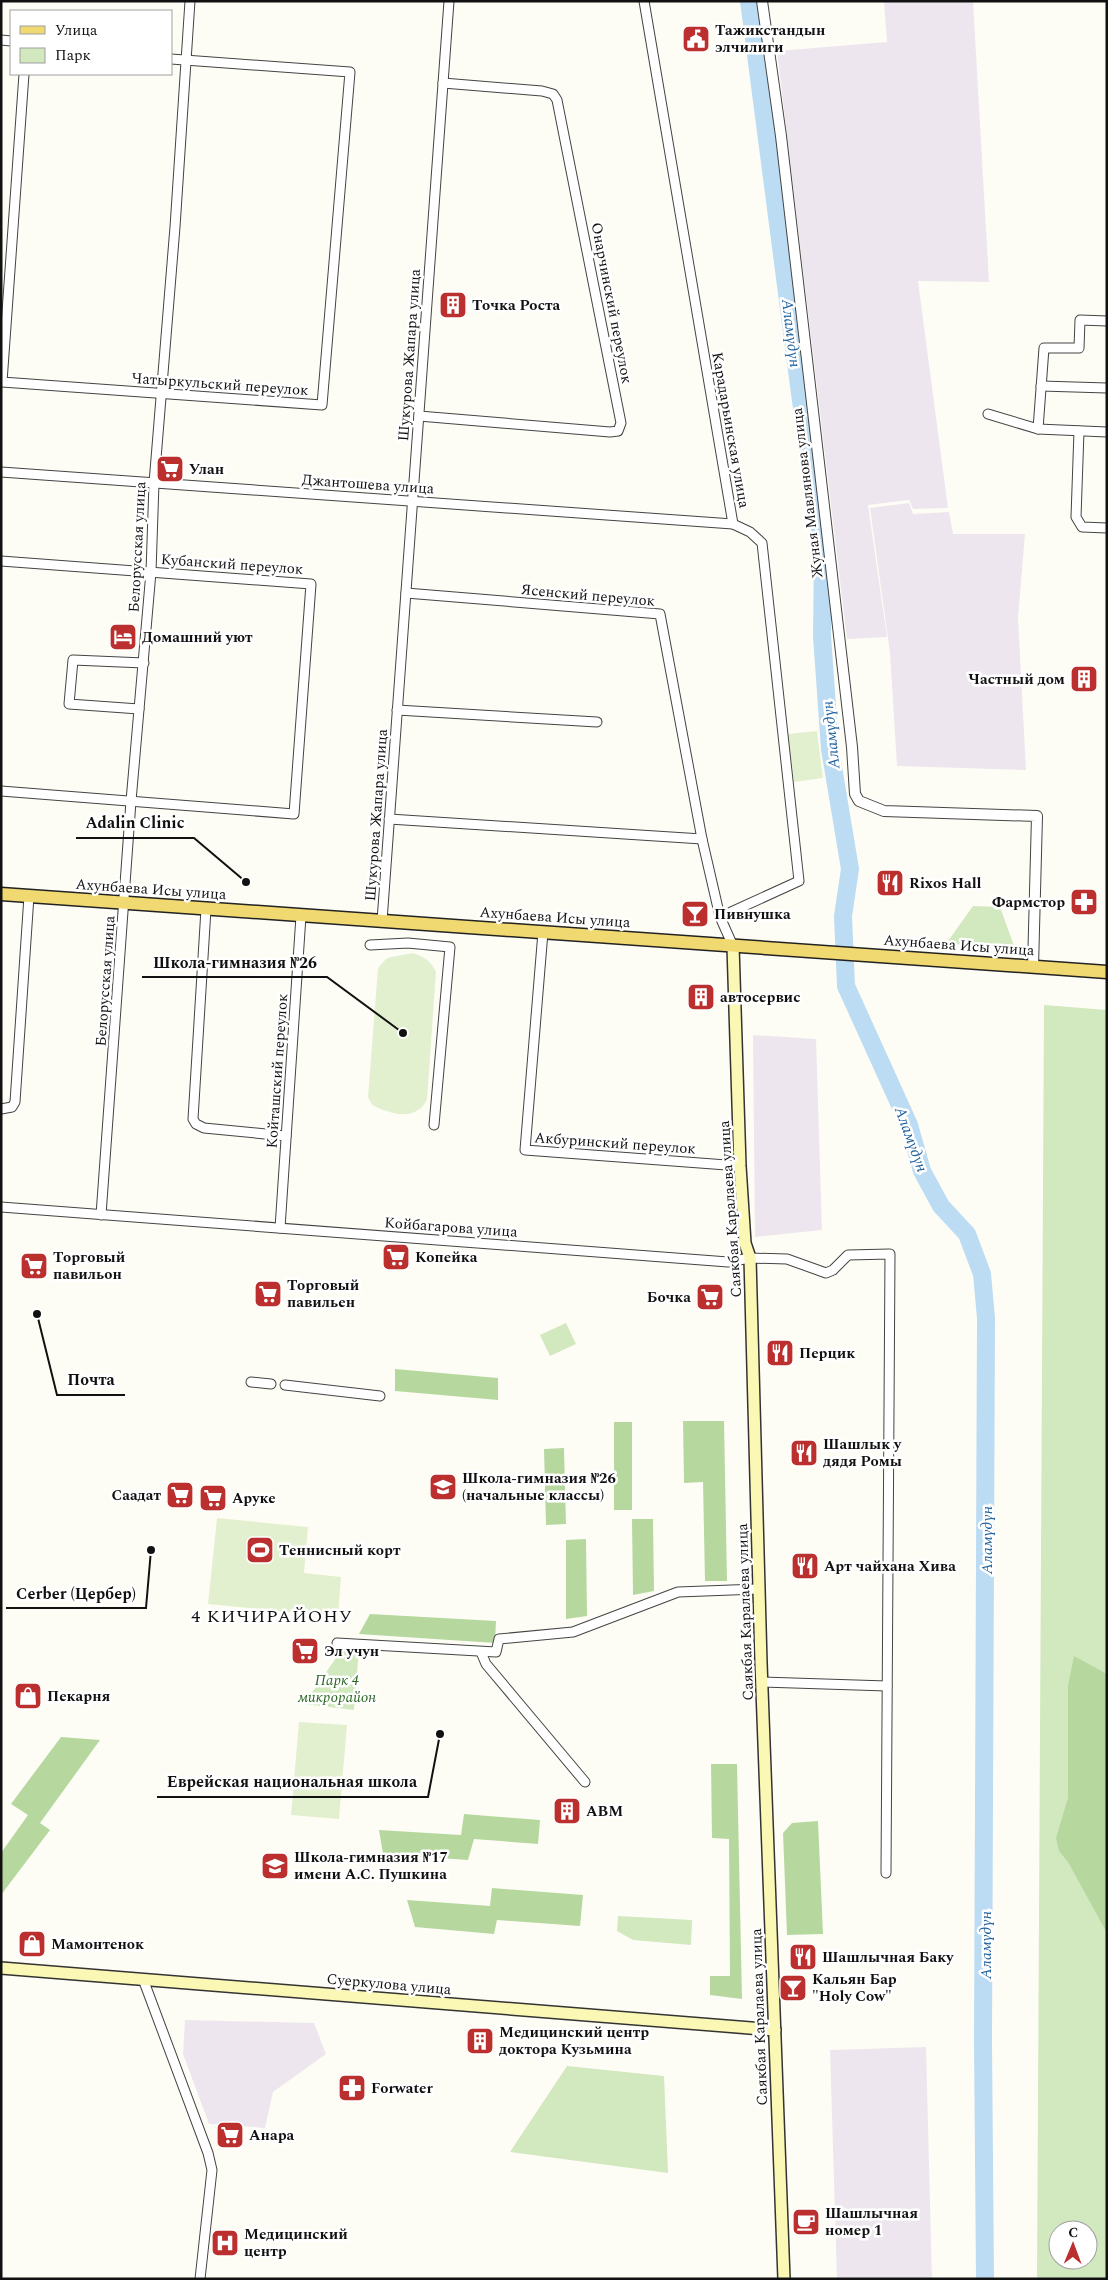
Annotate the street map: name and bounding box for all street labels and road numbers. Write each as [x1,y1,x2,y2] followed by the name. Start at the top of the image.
[585,221,638,386] street label: Онарчинский переулок
[392,267,427,442] street label: Шукурова Жапара улица
[705,350,756,510] street label: Карадарьинская улица
[131,367,309,402] street label: Чатыркульский переулок
[786,406,829,580] street label: Жуная Мавлянова улица
[301,468,436,501] street label: Джантошева улица
[123,480,152,613] street label: Белорусская улица
[160,548,304,581] street label: Кубанский переулок
[520,578,656,613] street label: Ясенский переулок
[359,727,394,902] street label: Шукурова Жапара улица
[75,873,228,906] street label: Ахунбаева Исы улица
[479,901,632,934] street label: Ахунбаева Исы улица
[89,914,122,1047] street label: Белорусская улица
[883,929,1036,962] street label: Ахунбаева Исы улица
[261,993,294,1149] street label: Койташский переулок
[713,1119,748,1298] street label: Саякбая Каралаева улица
[533,1126,697,1161] street label: Акбуринский переулок
[384,1211,519,1244] street label: Койбагарова улица
[731,1522,760,1701] street label: Саякбая Каралаева улица
[745,1927,774,2106] street label: Саякбая Каралаева улица
[326,1968,453,2001] street label: Суеркулова улица

